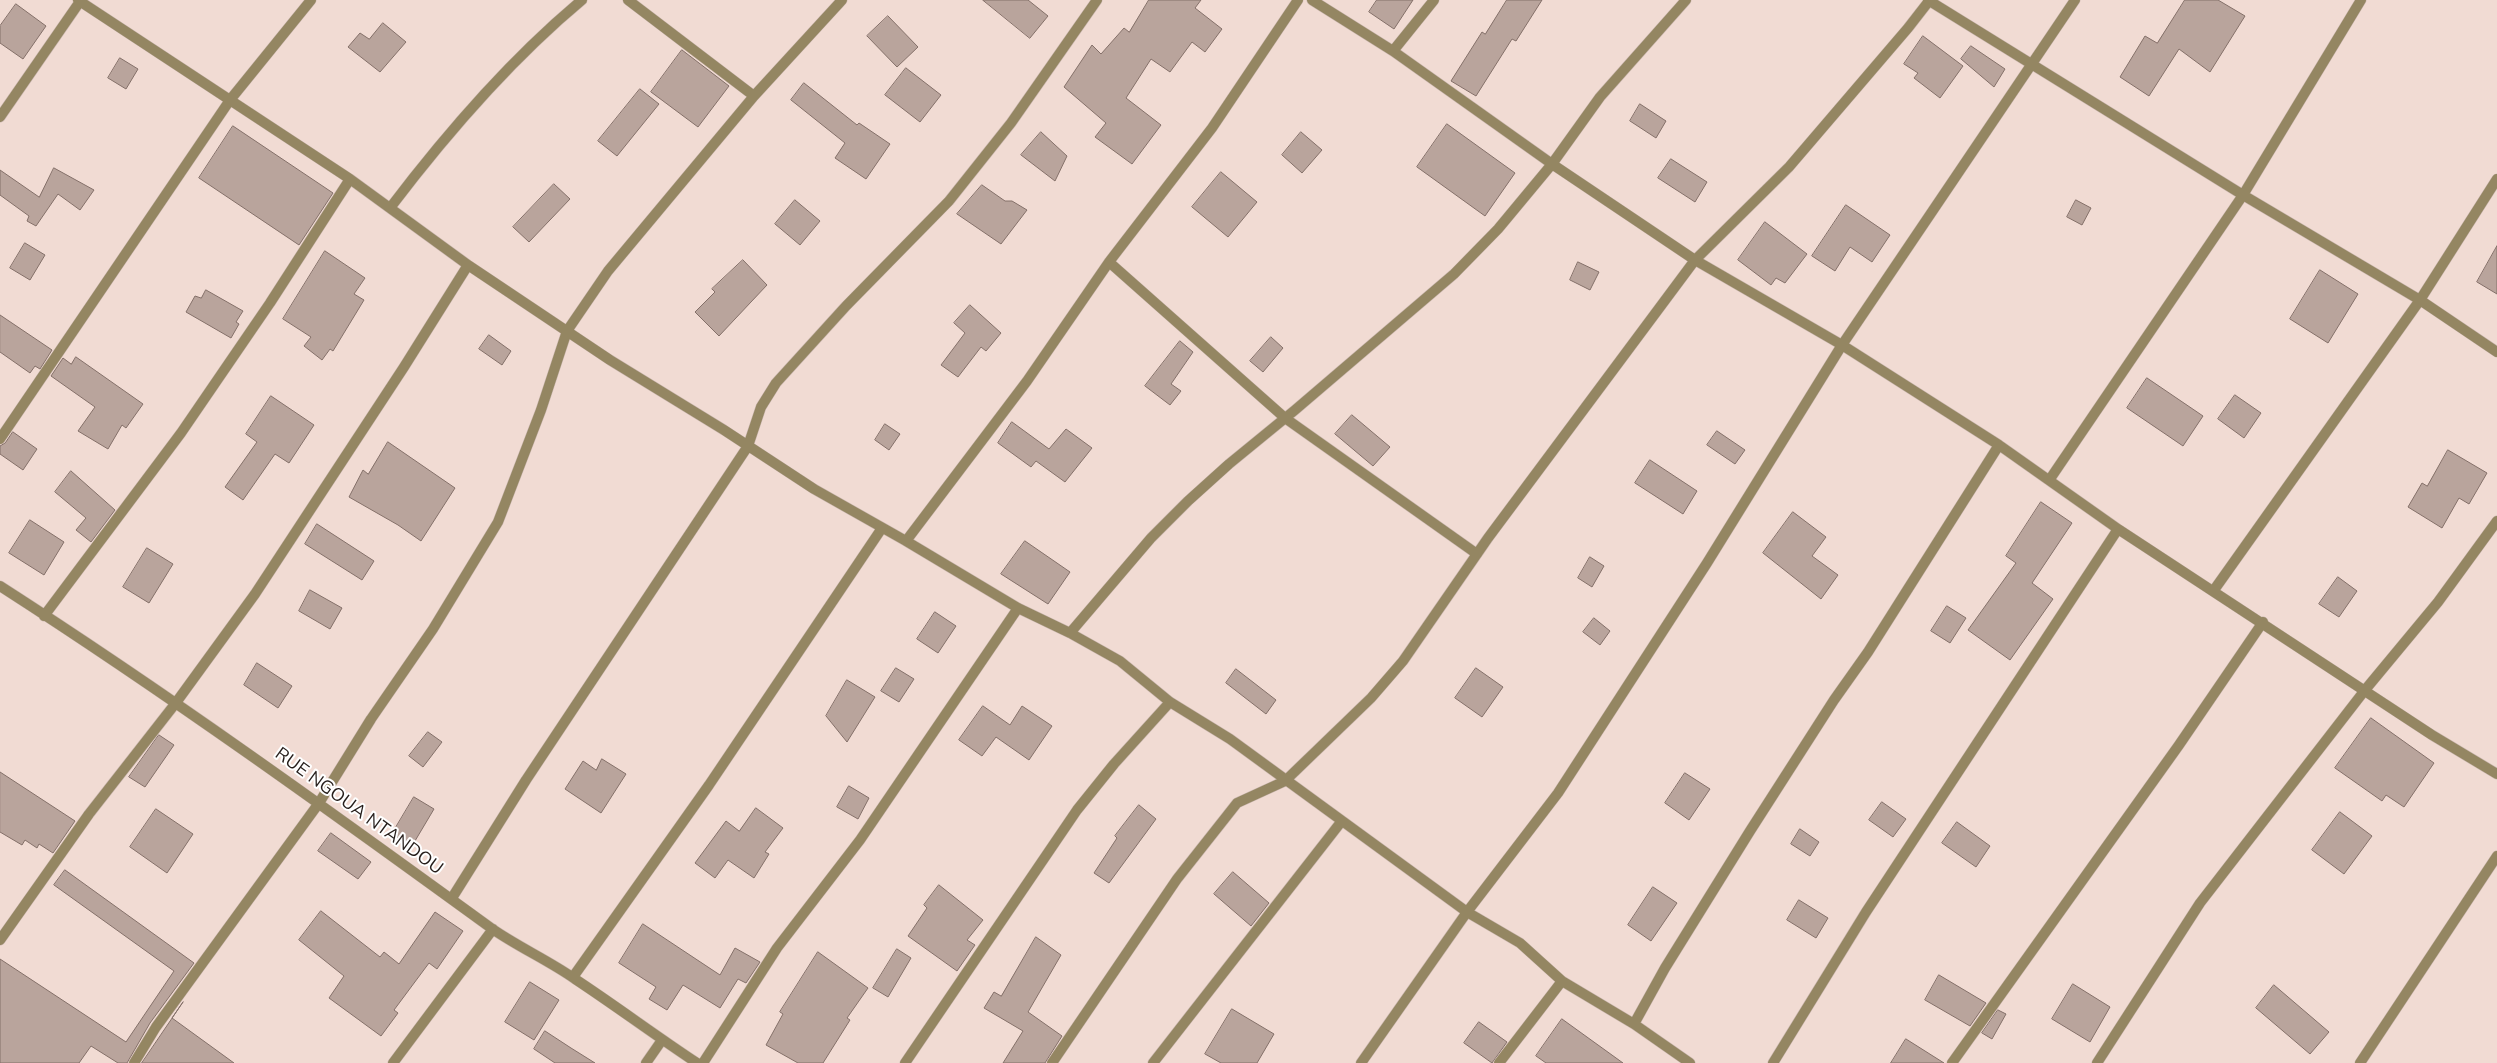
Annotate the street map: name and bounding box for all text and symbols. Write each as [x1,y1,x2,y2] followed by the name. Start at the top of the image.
[271,743,447,879] street label: RUE NGOUA NTANDOU

